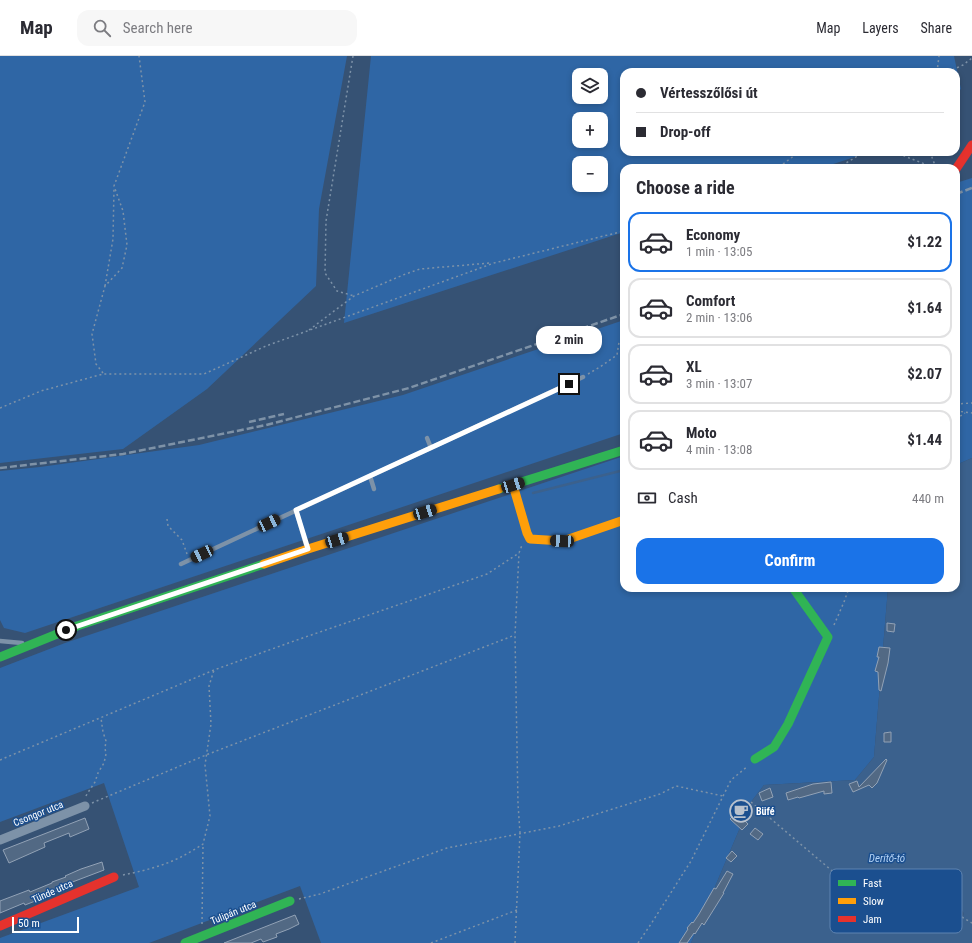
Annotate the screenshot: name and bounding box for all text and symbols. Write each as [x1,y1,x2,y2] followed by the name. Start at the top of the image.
[77,10,357,46] search box
[20,16,53,39] text: Map
[91,17,113,39] icon: search
[123,19,193,37] text: Search here
[816,20,840,36] text: Map
[862,20,899,36] text: Layers
[921,20,952,36] text: Share
[572,68,608,192] map controls
[572,68,608,104] button: layers
[660,84,758,102] text: Vértesszőlősi út
[572,112,608,148] button: +
[660,123,711,141] text: Drop-off
[572,156,608,192] button: −
[636,177,735,198] text: Choose a ride
[638,224,674,260] icon: car
[686,226,740,244] text: Economy
[907,233,942,251] text: $1.22
[686,244,752,259] text: 1 min · 13:05
[638,290,674,326] icon: car
[686,292,735,310] text: Comfort
[907,299,942,317] text: $1.64
[686,310,752,325] text: 2 min · 13:06
[536,326,602,354] callout: 2 min
[555,332,583,347] text: 2 min
[638,356,674,392] icon: car
[686,358,702,376] text: XL
[907,365,942,383] text: $2.07
[560,375,578,393] route end
[686,376,752,391] text: 3 min · 13:07
[638,422,674,458] icon: car
[686,424,717,442] text: Moto
[907,431,942,449] text: $1.44
[686,442,752,457] text: 4 min · 13:08
[500,476,526,494] car
[636,487,658,509] icon: cash
[668,489,698,507] text: Cash
[912,491,944,506] text: 440 m
[412,503,438,521] car
[256,512,282,534] car
[324,531,350,549] car
[550,534,574,548] car
[636,538,944,584] button: Confirm
[189,543,215,565] car
[57,621,75,639] route start
[12,798,65,828] street label: Csongor utca
[728,798,754,824] cafe icon: Büfé
[756,806,775,817] place label: Büfé
[869,852,906,865] water label: Derítő-tó
[830,869,962,933] legend
[30,877,75,905] street label: Tünde utca
[863,877,882,890] text: Fast
[863,895,884,908] text: Slow
[209,898,258,927] street label: Tulipán utca
[863,913,882,926] text: Jam
[12,915,79,934] scale bar
[18,917,40,930] text: 50 m

